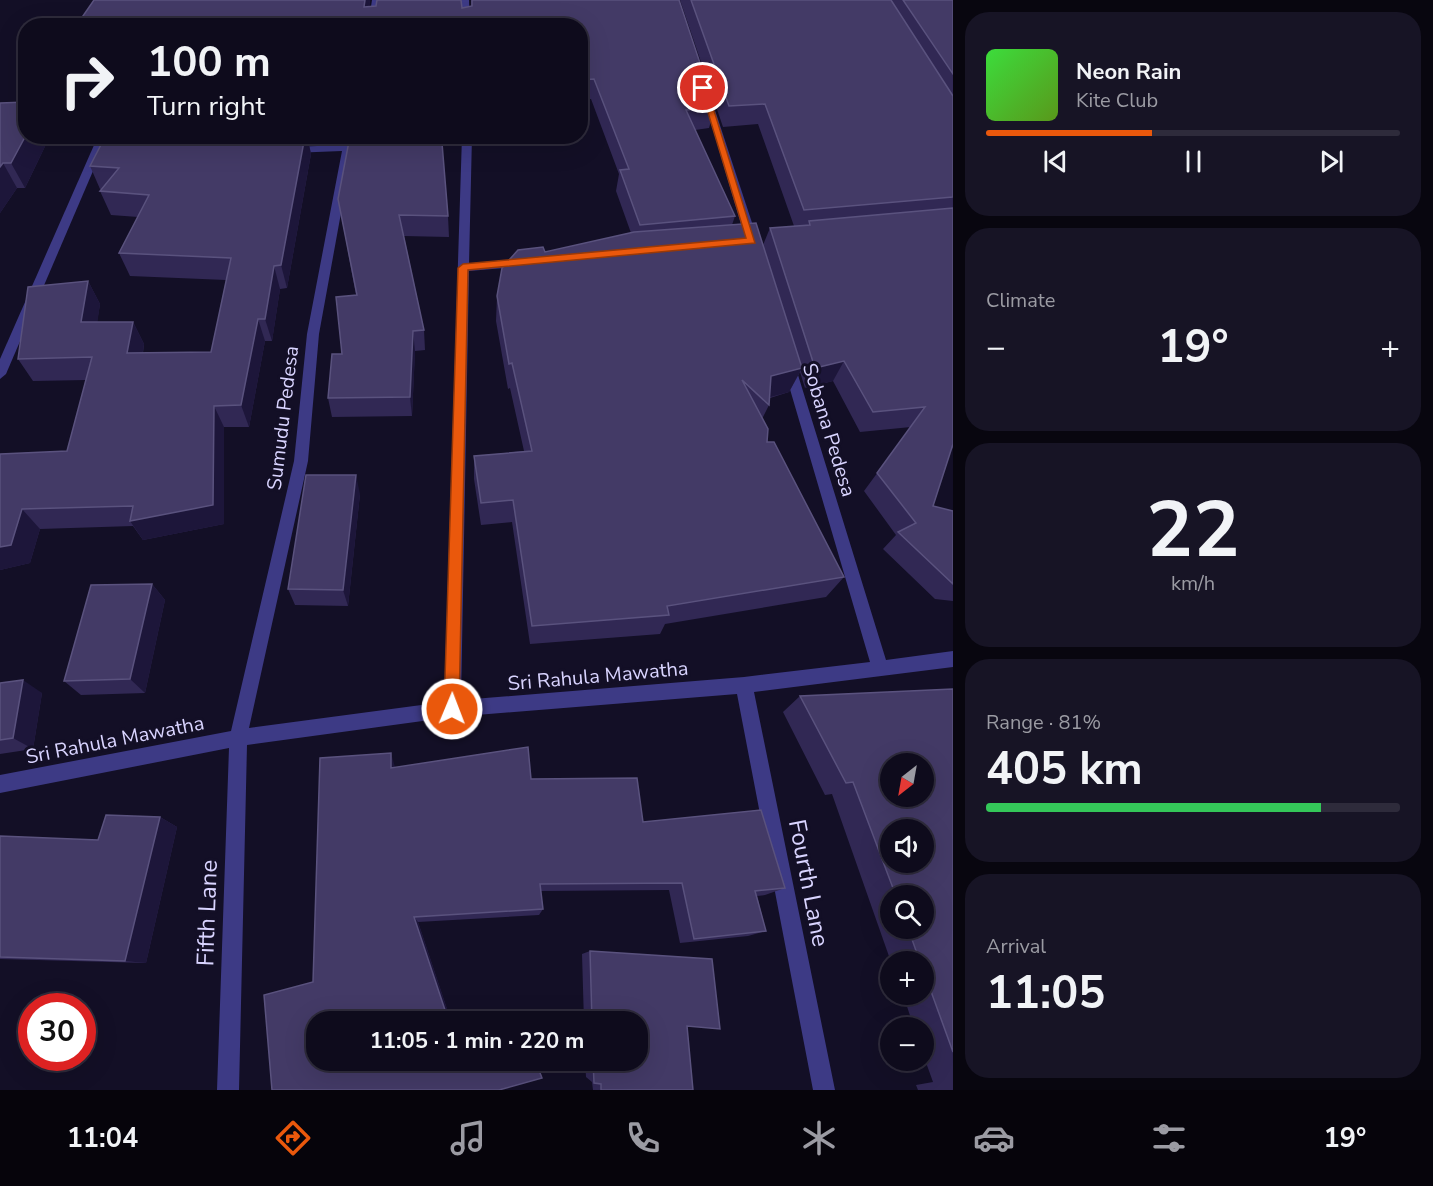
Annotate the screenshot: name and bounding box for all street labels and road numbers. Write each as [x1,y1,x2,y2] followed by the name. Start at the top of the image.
[261,344,305,492] street label: Sumudu Pedesa
[796,360,862,500] street label: Sobana Pedesa
[507,655,689,697] street label: Sri Rahula Mawatha
[23,709,207,771] street label: Sri Rahula Mawatha
[781,817,837,949] street label: Fourth Lane
[189,859,225,967] street label: Fifth Lane

